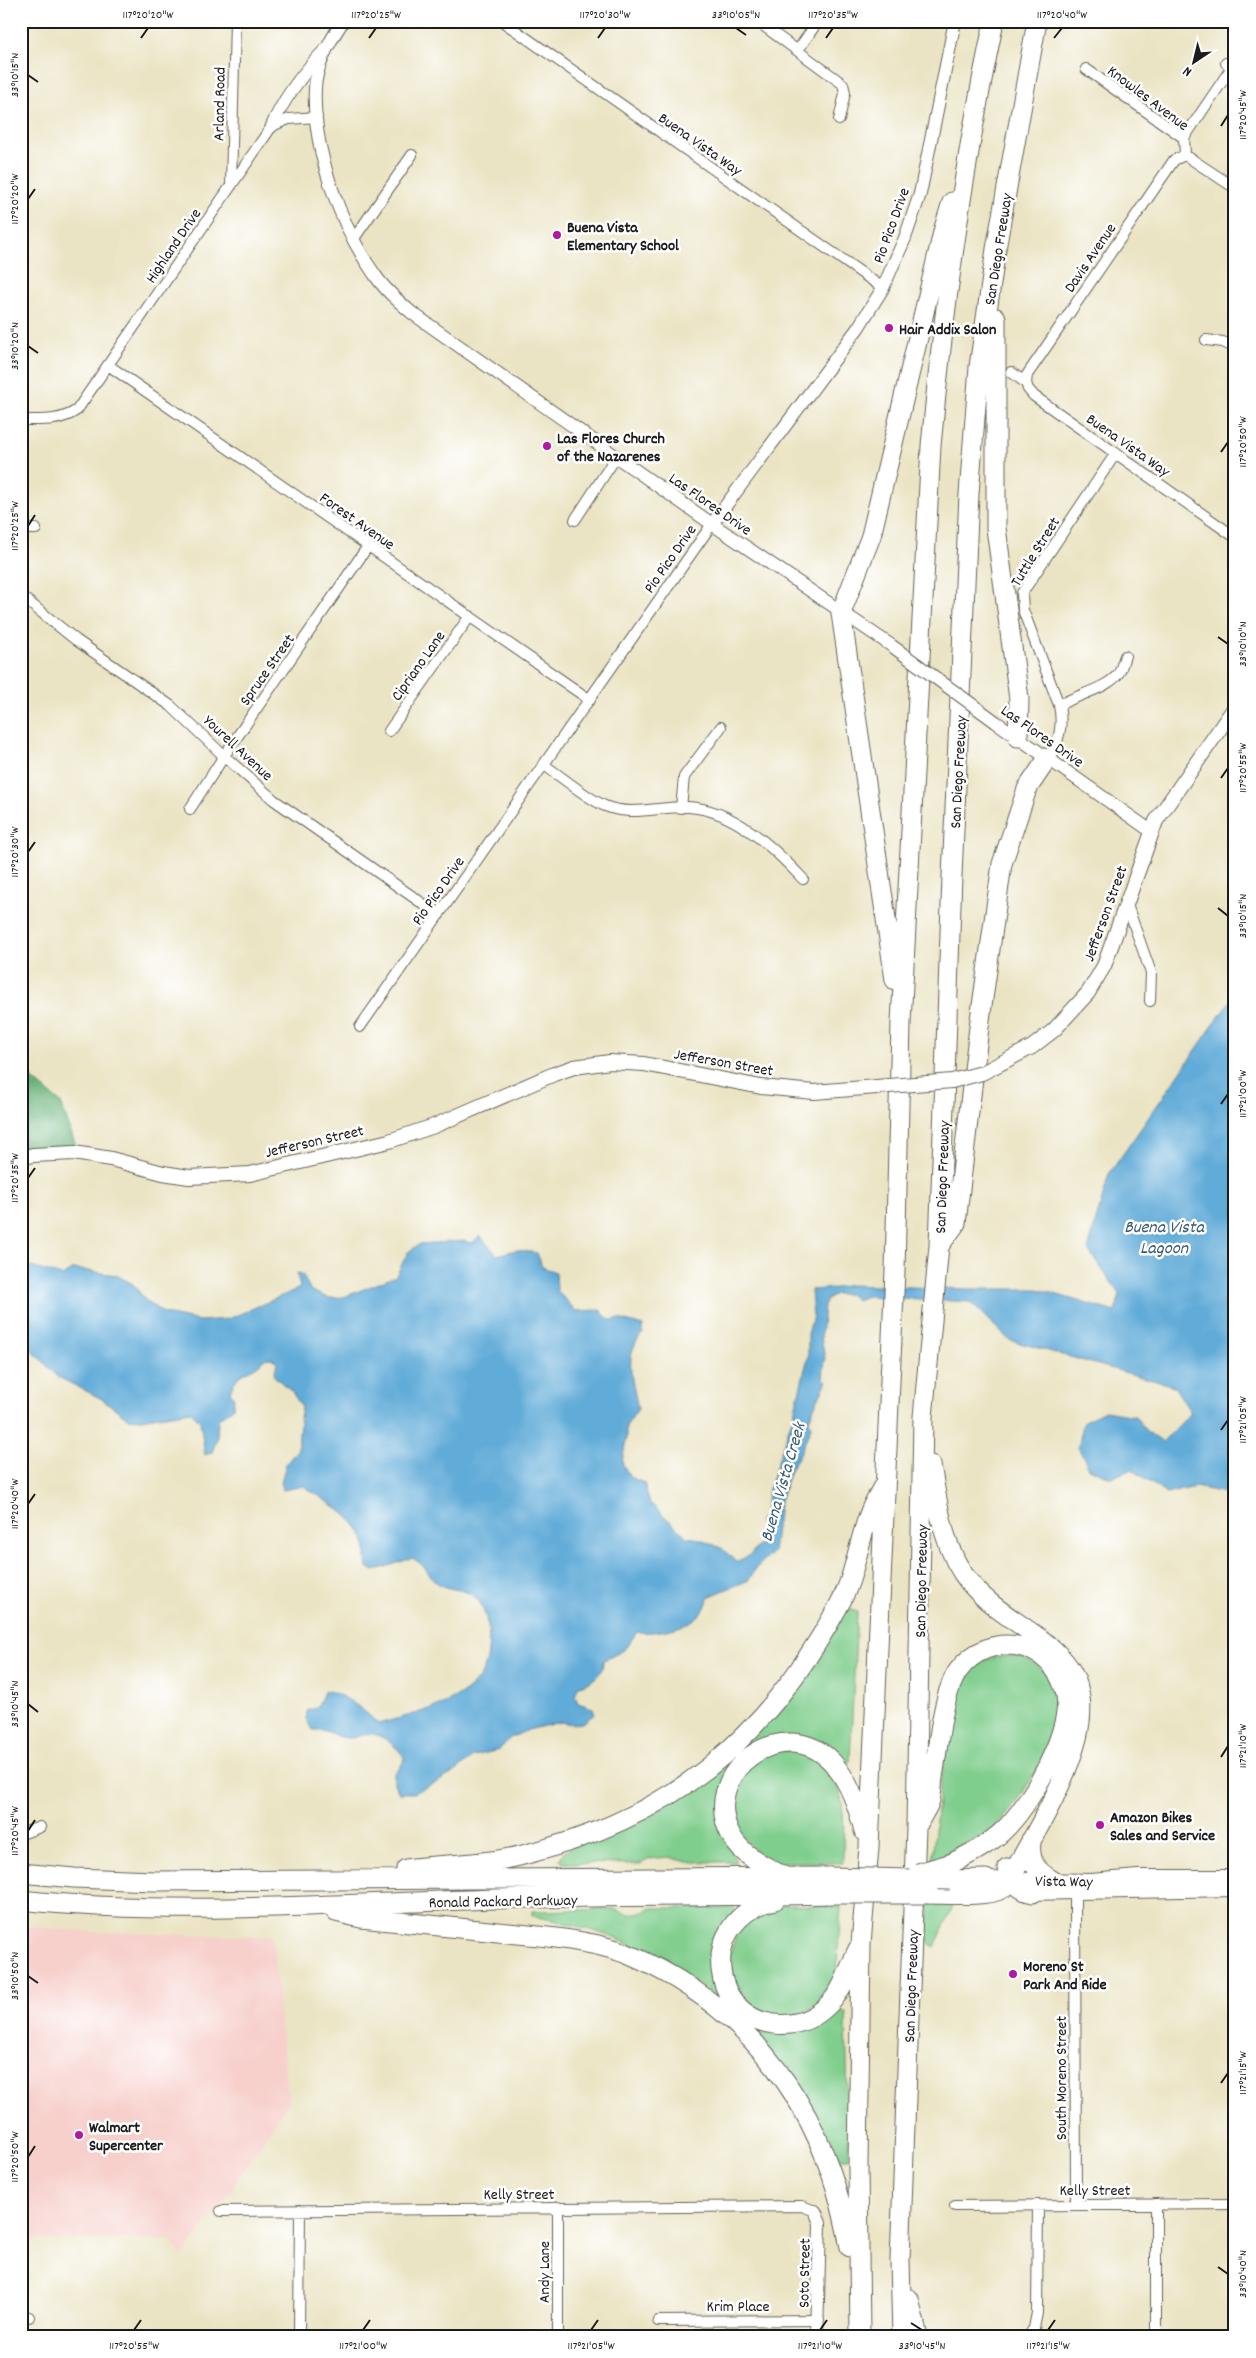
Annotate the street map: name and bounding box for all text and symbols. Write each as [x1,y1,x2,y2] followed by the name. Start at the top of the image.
[123,7,174,24] text: 117°20'20"W
[351,7,401,24] text: 117°20'25"W
[580,7,631,24] text: 117°20'30"W
[712,7,760,24] text: 33°10'05"N
[808,7,858,24] text: 117°20'35"W
[1037,7,1087,24] text: 117°20'40"W
[1168,38,1218,88] north arrow
[7,53,24,97] text: 33°10'15"N
[1102,61,1193,137] street label: Knowles Avenue
[1179,61,1196,81] text: N
[208,67,233,141] street label: Arland Road
[1235,90,1252,140] text: 117°20'45"W
[653,108,747,183] street label: Buena Vista Way
[7,173,24,224] text: 117°20'20"W
[868,185,917,267] street label: Pio Pico Drive
[979,191,1020,307] street label: San Diego Freeway
[140,204,208,289] street label: Highland Drive
[567,217,679,258] place label: Buena Vista Elementary School
[1059,219,1123,298] street label: Davis Avenue
[551,229,563,241] marker: Buena Vista Elementary School
[899,319,996,342] place label: Hair Addix Salon
[7,322,24,370] text: 33°10'20"N
[883,322,895,334] marker: Hair Addix Salon
[1081,409,1175,484] street label: Buena Vista Way
[1235,416,1252,468] text: 117°20'50"W
[557,428,665,469] place label: Las Flores Church of the Nazarenes
[541,440,553,452] marker: Las Flores Church of the Nazarenes
[663,468,756,542] street label: Las Flores Drive
[314,488,399,557] street label: Forest Avenue
[7,501,24,551] text: 117°20'25"W
[1006,513,1067,592] street label: Tuttle Street
[639,520,703,598] street label: Pio Pico Drive
[1235,621,1252,667] text: 33°10'10"N
[386,627,452,706] street label: Cipriano Lane
[235,630,301,711] street label: Spruce Street
[995,700,1088,774] street label: Las Flores Drive
[197,710,277,787] street label: Yourell Avenue
[945,715,974,829] street label: San Diego Freeway
[1235,743,1252,793] text: 117°20'55"W
[7,826,24,877] text: 117°20'30"W
[407,852,471,930] street label: Pio Pico Drive
[1078,863,1134,965] street label: Jefferson Street
[1235,894,1252,938] text: 33°10'15"N
[672,1043,775,1084] street label: Jefferson Street
[1235,1070,1252,1118] text: 117°21'00"W
[263,1120,366,1165] street label: Jefferson Street
[930,1120,957,1234] street label: San Diego Freeway
[7,1153,24,1203] text: 117°20'35"W
[1124,1216,1205,1262] water label: Buena Vista Lagoon
[1235,1396,1252,1444] text: 117°21'05"W
[755,1419,814,1545] water label: Buena Vista Creek
[7,1479,24,1529] text: 117°20'40"W
[910,1524,935,1638] street label: San Diego Freeway
[7,1681,24,1727] text: 33°10'45"N
[1235,1724,1252,1768] text: 117°21'10"W
[7,1806,24,1856] text: 117°20'45"W
[1110,1807,1215,1848] place label: Amazon Bikes Sales and Service
[1094,1819,1106,1831] marker: Amazon Bikes Sales and Service
[1035,1870,1093,1895] street label: Vista Way
[428,1890,578,1915] street label: Ronald Packard Parkway
[899,1929,926,2043] street label: San Diego Freeway
[7,1952,24,2000] text: 33°10'50"N
[1023,1956,1107,1997] place label: Moreno St Park And Ride
[1007,1968,1019,1980] marker: Moreno St Park And Ride
[1051,2016,1074,2140] street label: South Moreno Street
[1235,2051,1252,2095] text: 117°21'15"W
[89,2117,164,2158] place label: Walmart Supercenter
[73,2129,85,2141] marker: Walmart Supercenter
[7,2131,24,2183] text: 117°20'50"W
[1059,2180,1131,2203] street label: Kelly Street
[483,2184,555,2207] street label: Kelly Street
[793,2238,818,2308] street label: Soto Street
[534,2241,557,2303] street label: Andy Lane
[1235,2250,1252,2298] text: 33°10'40"N
[707,2296,769,2319] street label: Krim Place
[109,2338,159,2355] text: 117°20'55"W
[339,2338,387,2355] text: 117°21'00"W
[567,2338,615,2355] text: 117°21'05"W
[798,2338,842,2355] text: 117°21'10"W
[899,2338,945,2355] text: 33°10'45"N
[1026,2338,1070,2355] text: 117°21'15"W

